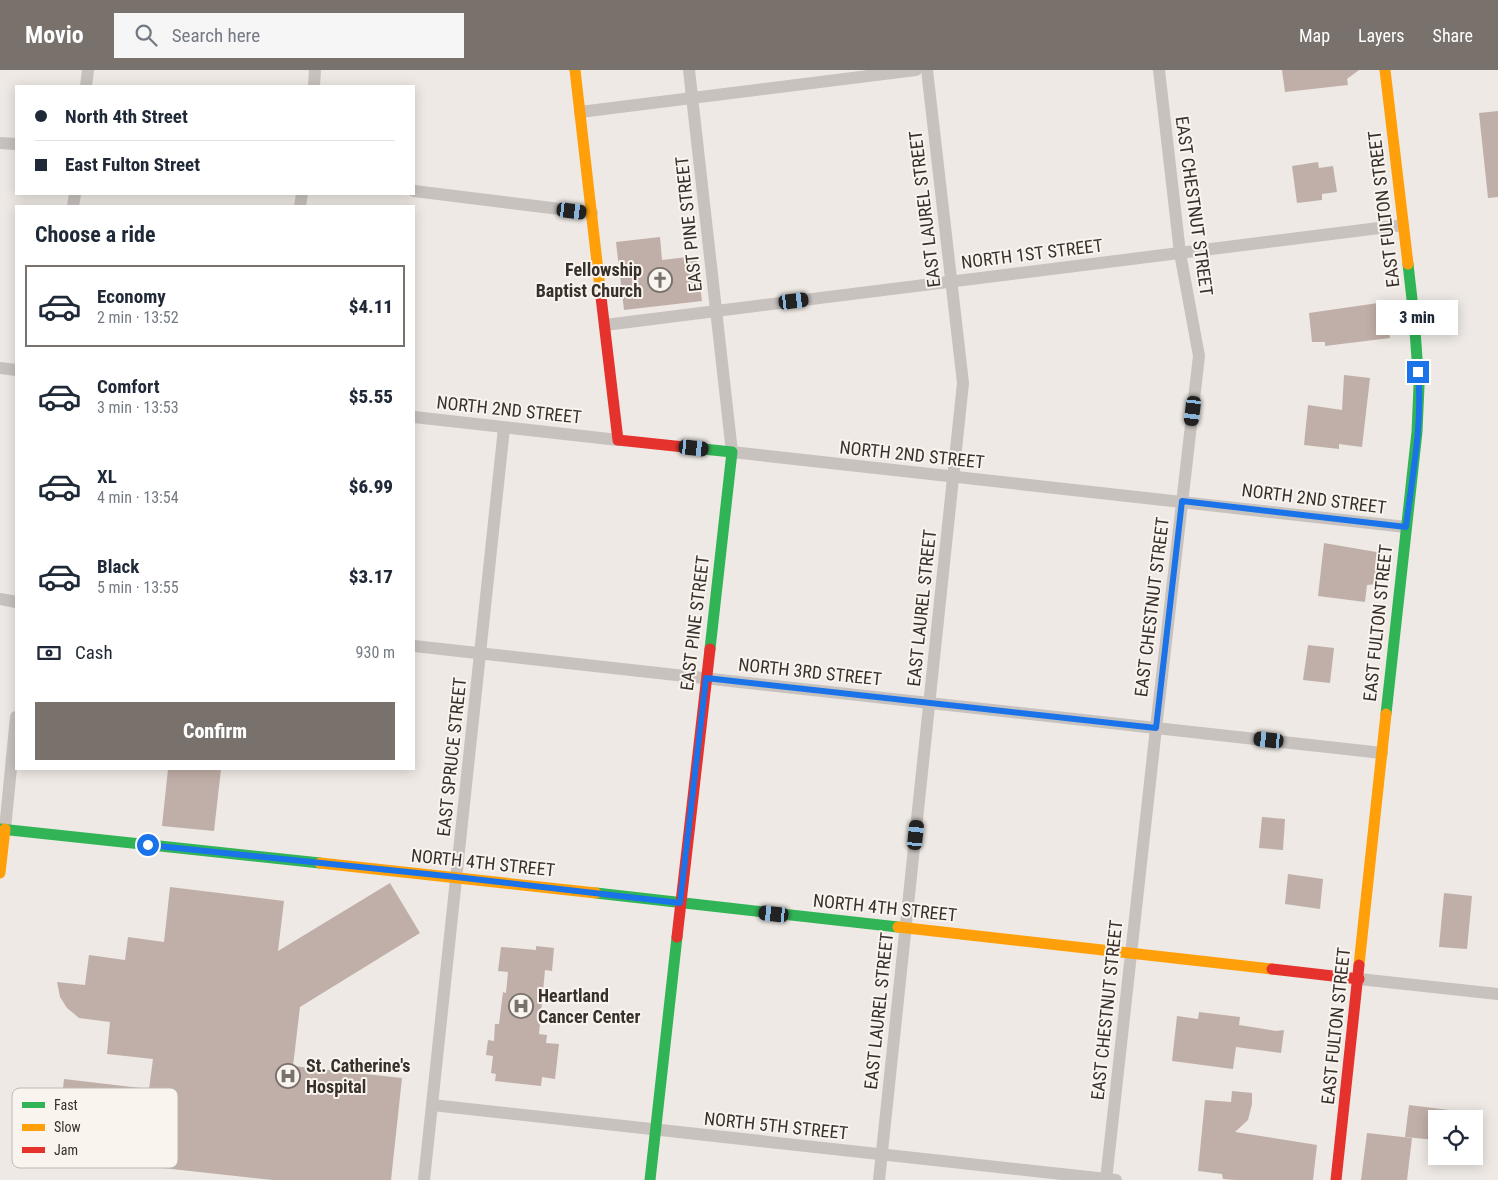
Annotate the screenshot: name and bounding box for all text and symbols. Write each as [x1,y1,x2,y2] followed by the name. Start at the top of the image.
[114,13,464,58] search box
[25,21,84,49] text: Movio
[132,21,160,49] icon: search
[172,24,260,47] text: Search here
[1299,25,1330,46] text: Map
[1358,25,1405,46] text: Layers
[1433,25,1473,46] text: Share
[65,105,188,128] text: North 4th Street
[1172,115,1217,297] street label: EAST CHESTNUT STREET
[904,129,945,289] street label: EAST LAUREL STREET
[1363,130,1404,289] street label: EAST FULTON STREET
[65,153,200,176] text: East Fulton Street
[671,155,706,293] street label: EAST PINE STREET
[556,202,587,220] car
[35,222,156,247] text: Choose a ride
[960,234,1104,273] street label: NORTH 1ST STREET
[536,259,642,301] place label: Fellowship Baptist Church
[647,267,673,293] church icon: Fellowship Baptist Church
[37,284,82,329] icon: car
[97,285,166,308] text: Economy
[778,292,809,310] car
[349,295,393,318] text: $4.11
[1377,300,1459,334] callout: 3 min
[97,308,179,327] text: 2 min · 13:52
[1399,308,1435,327] text: 3 min
[1407,361,1429,383] route end
[37,374,82,419] icon: car
[97,375,160,398] text: Comfort
[349,385,393,408] text: $5.55
[436,391,583,428] street label: NORTH 2ND STREET
[1183,395,1202,427] car
[97,398,179,417] text: 3 min · 13:53
[839,436,986,473] street label: NORTH 2ND STREET
[678,439,709,457] car
[37,464,82,509] icon: car
[97,465,117,488] text: XL
[349,475,393,498] text: $6.99
[1241,479,1388,518] street label: NORTH 2ND STREET
[97,488,179,507] text: 4 min · 13:54
[1130,516,1173,698] street label: EAST CHESTNUT STREET
[903,528,940,687] street label: EAST LAUREL STREET
[1359,543,1396,702] street label: EAST FULTON STREET
[37,554,82,599] icon: car
[676,554,713,692] street label: EAST PINE STREET
[97,555,139,578] text: Black
[349,565,393,588] text: $3.17
[97,578,179,597] text: 5 min · 13:55
[35,639,63,667] icon: cash
[75,641,113,664] text: Cash
[356,643,395,662] text: 930 m
[737,654,883,689] street label: NORTH 3RD STREET
[433,676,470,837] street label: EAST SPRUCE STREET
[35,702,395,760] button: Confirm
[1253,731,1284,749] car
[906,819,925,851] car
[137,834,159,856] route start
[410,844,556,881] street label: NORTH 4TH STREET
[812,889,958,926] street label: NORTH 4TH STREET
[758,905,789,923] car
[1087,919,1126,1101] street label: EAST CHESTNUT STREET
[860,931,897,1090] street label: EAST LAUREL STREET
[1317,946,1354,1105] street label: EAST FULTON STREET
[538,985,640,1027] place label: Heartland Cancer Center
[508,993,534,1019] hospital icon: Heartland Cancer Center
[306,1055,410,1097] place label: St. Catherine's Hospital
[275,1063,301,1089] hospital icon: St. Catherine's Hospital
[12,1088,178,1168] legend
[54,1097,78,1113] text: Fast
[703,1107,849,1144] street label: NORTH 5TH STREET
[1428,1110,1483,1165] map controls
[1428,1110,1483,1165] button: locate
[54,1119,81,1135] text: Slow
[54,1142,78,1158] text: Jam

